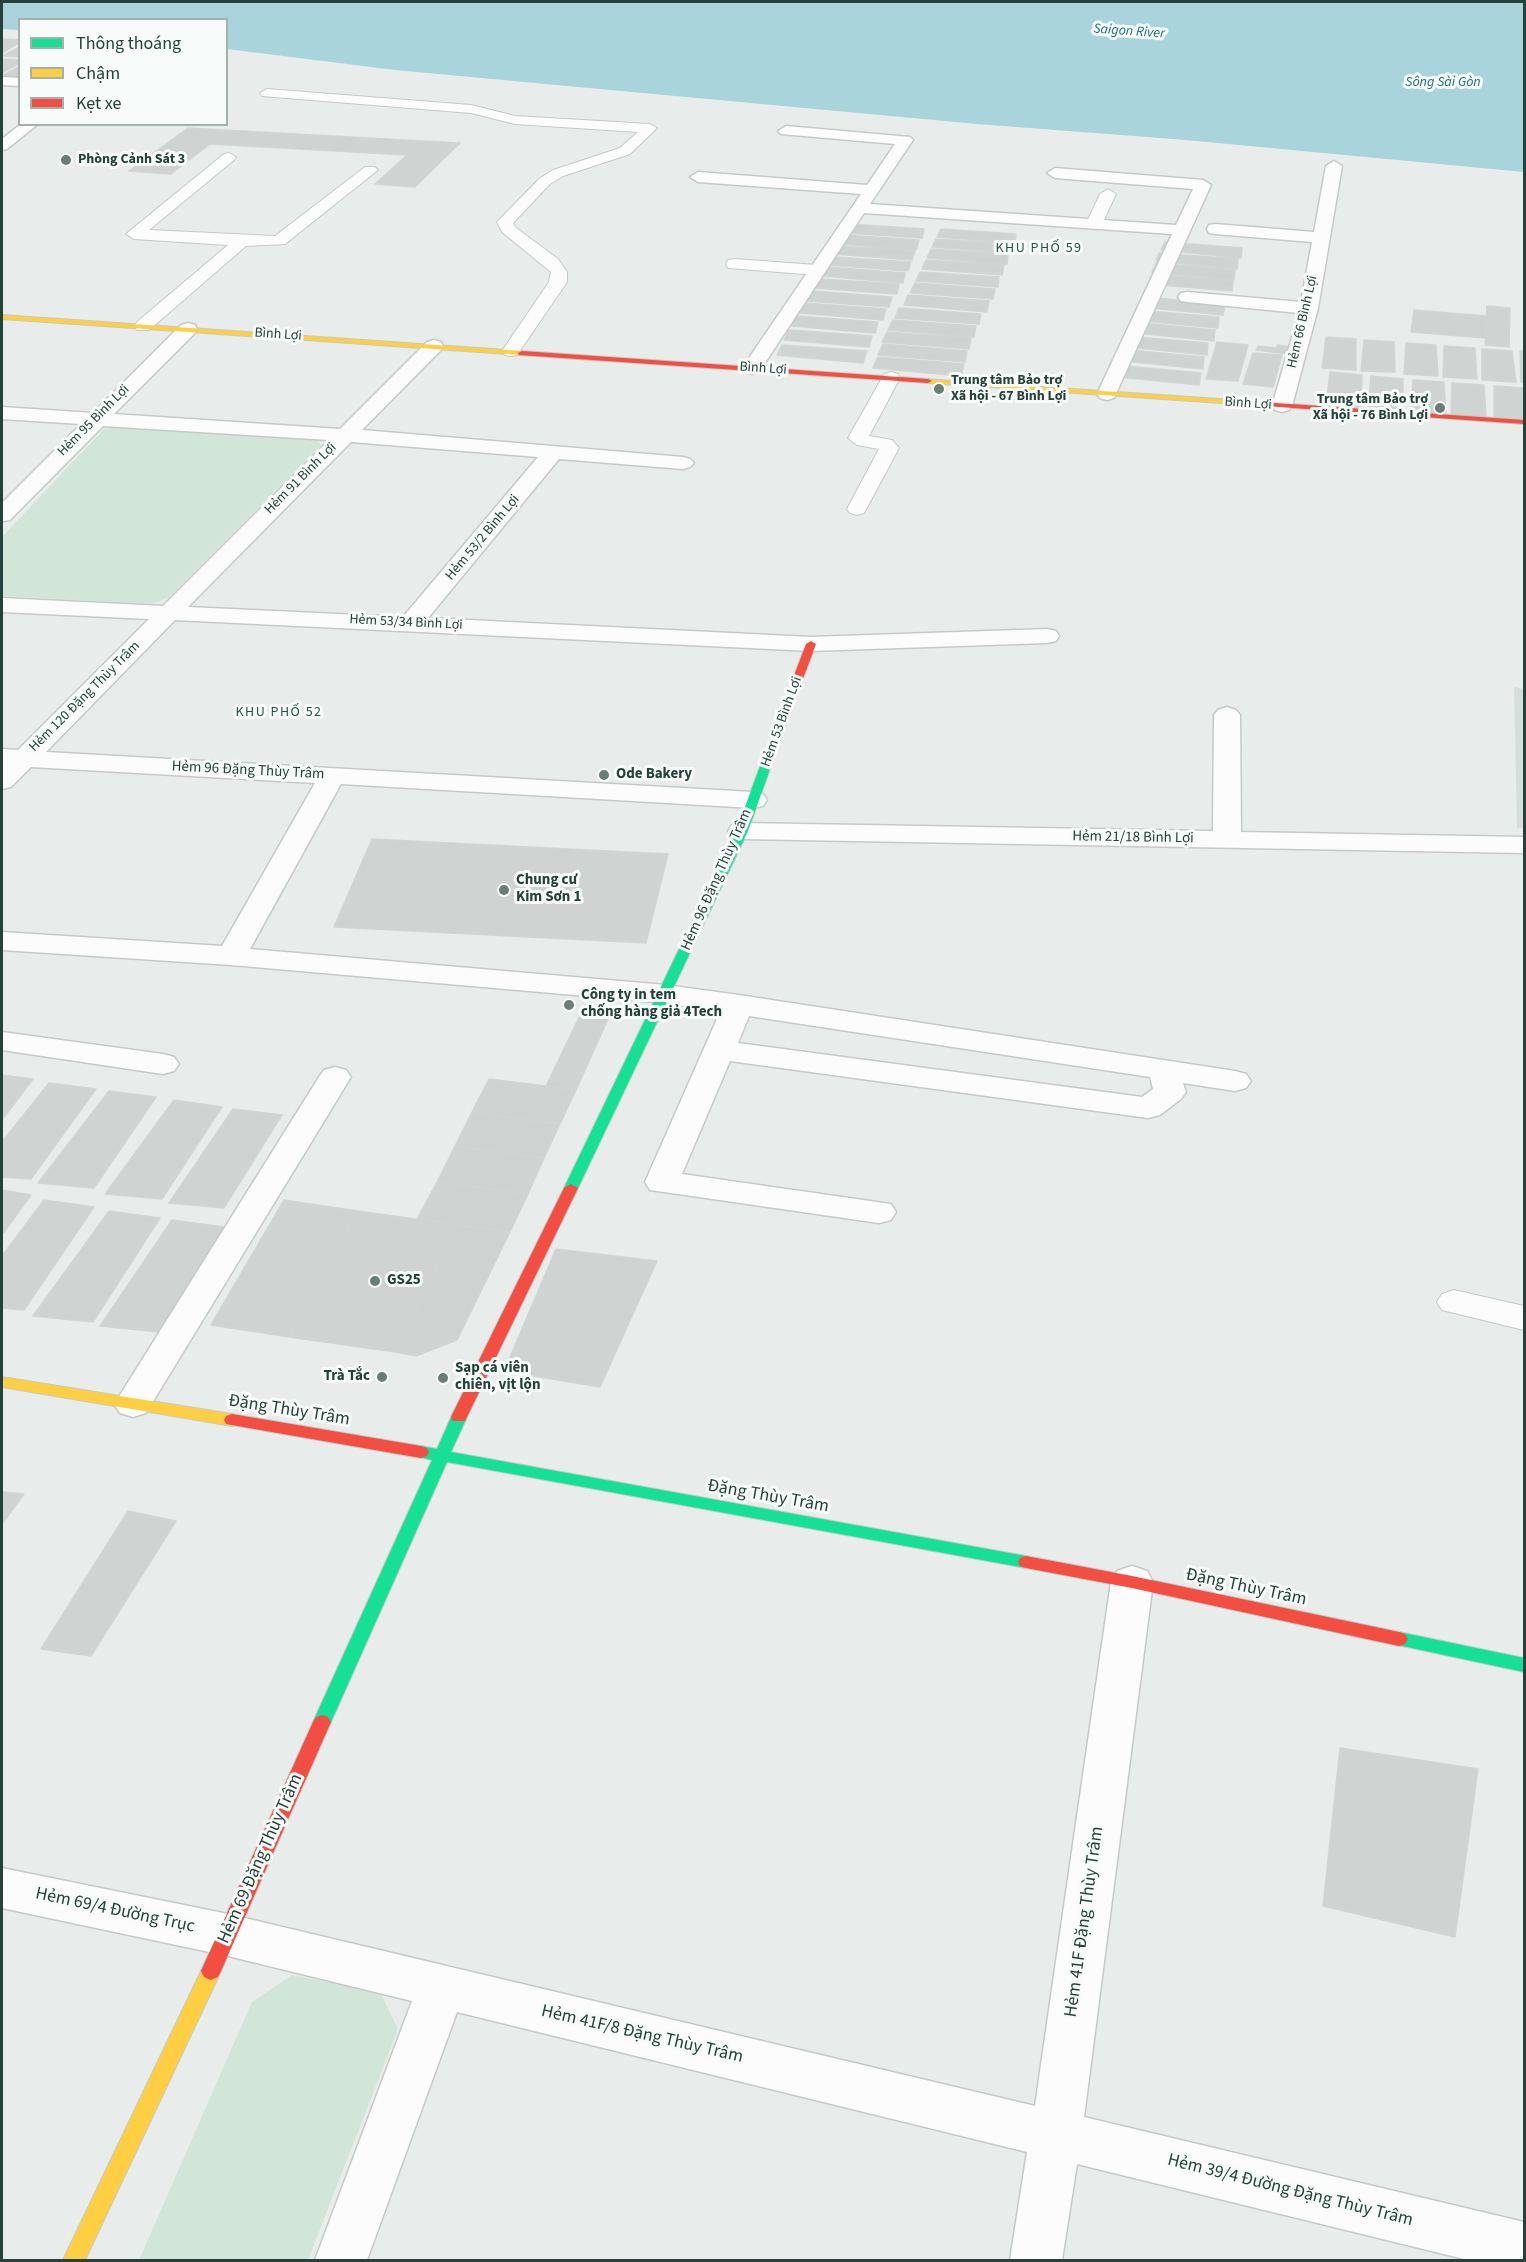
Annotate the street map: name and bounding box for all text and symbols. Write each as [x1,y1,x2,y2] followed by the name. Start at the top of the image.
[18,18,228,126] legend
[1093,21,1165,43] water label: Saigon River
[76,31,181,56] text: Thông thoáng
[76,61,120,86] text: Chậm
[1405,75,1481,91] water label: Sông Sài Gòn
[76,91,121,116] text: Kẹt xe
[78,152,185,168] place label: Phòng Cảnh Sát 3
[59,153,73,167] marker: Phòng Cảnh Sát 3
[995,241,1083,257] district label: KHU PHỐ 59
[1284,274,1322,370] street label: Hẻm 66 Bình Lợi
[254,325,302,345] street label: Bình Lợi
[739,359,787,379] street label: Bình Lợi
[951,373,1066,406] place label: Trung tâm Bảo trợ Xã hội - 67 Bình Lợi
[55,382,133,460] street label: Hẻm 95 Bình Lợi
[932,382,946,396] marker: Trung tâm Bảo trợ Xã hội - 67 Bình Lợi
[1313,392,1428,424] place label: Trung tâm Bảo trợ Xã hội - 76 Bình Lợi
[1224,394,1272,414] street label: Bình Lợi
[1433,401,1447,415] marker: Trung tâm Bảo trợ Xã hội - 76 Bình Lợi
[262,440,340,518] street label: Hẻm 91 Bình Lợi
[442,492,524,584] street label: Hẻm 53/2 Bình Lợi
[349,612,463,634] street label: Hẻm 53/34 Bình Lợi
[26,638,144,756] street label: Hẻm 120 Đặng Thùy Trâm
[758,675,806,769] street label: Hẻm 53 Bình Lợi
[235,705,323,721] district label: KHU PHỐ 52
[171,758,325,784] street label: Hẻm 96 Đặng Thùy Trâm
[616,766,692,784] place label: Ode Bakery
[597,768,611,782] marker: Ode Bakery
[678,806,756,954] street label: Hẻm 96 Đặng Thùy Trâm
[1072,828,1194,848] street label: Hẻm 21/18 Bình Lợi
[516,872,581,907] place label: Chung cư Kim Sơn 1
[497,883,511,897] marker: Chung cư Kim Sơn 1
[581,987,722,1022] place label: Công ty in tem chống hàng giả 4Tech
[562,998,576,1012] marker: Công ty in tem chống hàng giả 4Tech
[387,1272,421,1290] place label: GS25
[368,1274,382,1288] marker: GS25
[455,1360,540,1395] place label: Sạp cá viên chiên, vịt lộn
[324,1368,370,1386] place label: Trà Tắc
[375,1370,389,1384] marker: Trà Tắc
[436,1371,450,1385] marker: Sạp cá viên chiên, vịt lộn
[227,1391,351,1431] street label: Đặng Thùy Trâm
[706,1476,830,1518] street label: Đặng Thùy Trâm
[1184,1565,1308,1611] street label: Đặng Thùy Trâm
[214,1771,308,1947] street label: Hẻm 69 Đặng Thùy Trâm
[1061,1825,1109,2019] street label: Hẻm 41F Đặng Thùy Trâm
[33,1884,197,1938] street label: Hẻm 69/4 Đường Trục
[539,2001,745,2069] street label: Hẻm 41F/8 Đặng Thùy Trâm
[1165,2150,1415,2232] street label: Hẻm 39/4 Đường Đặng Thùy Trâm

